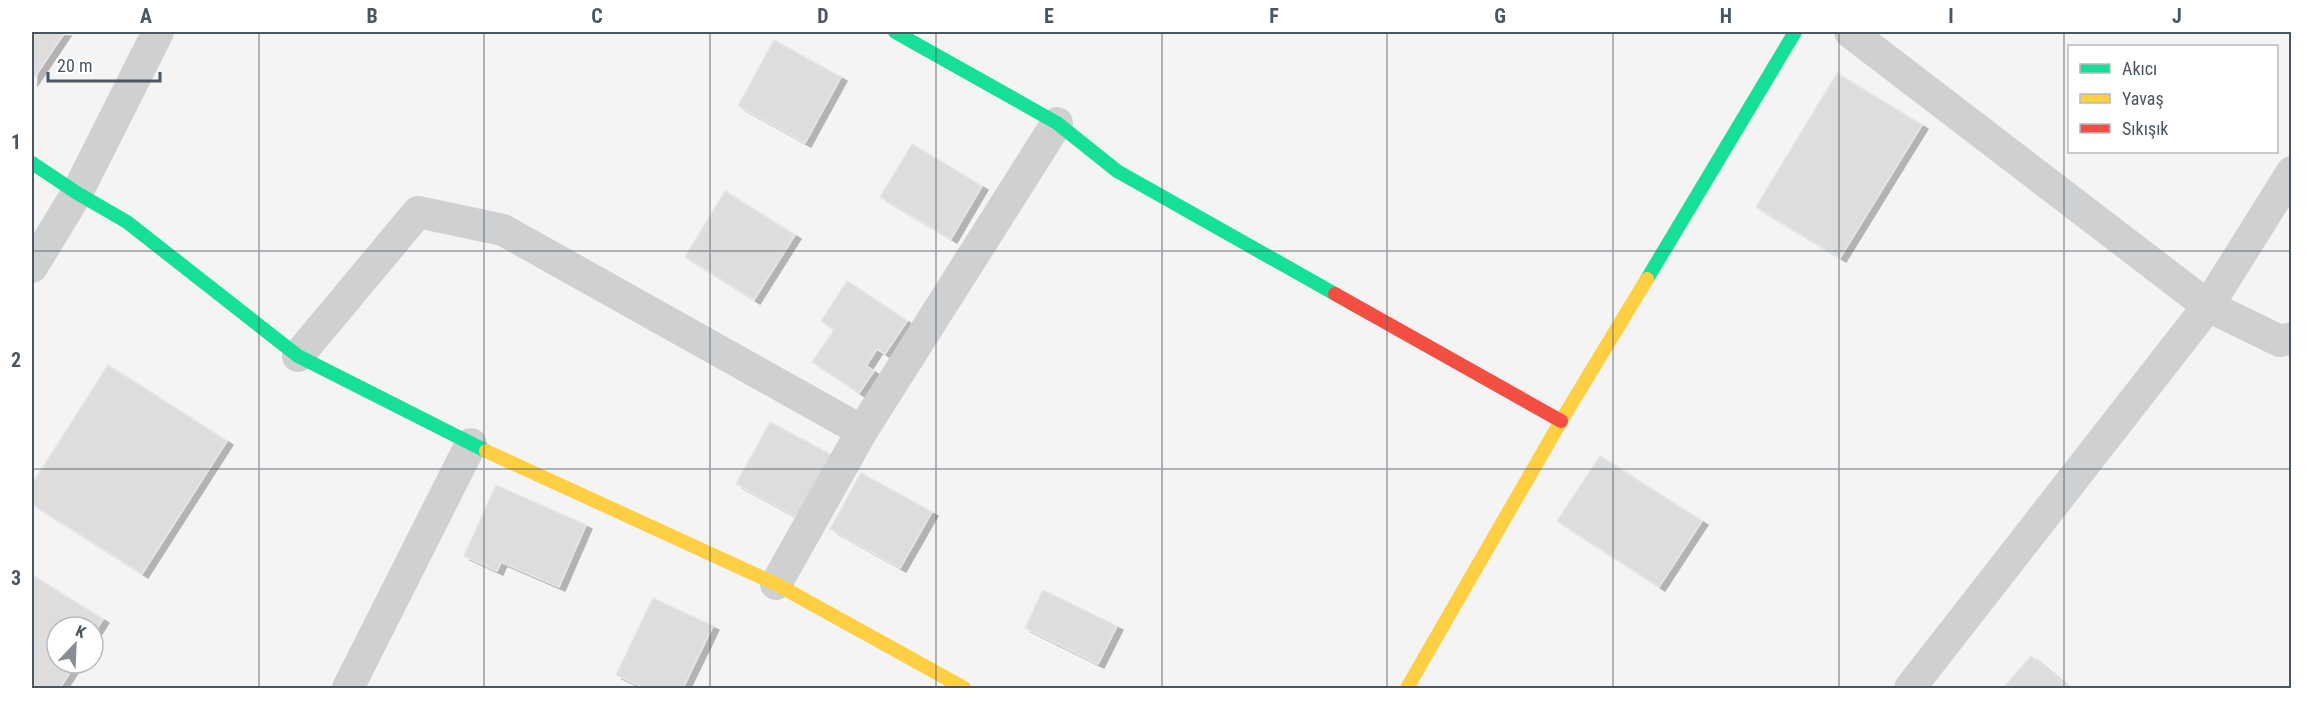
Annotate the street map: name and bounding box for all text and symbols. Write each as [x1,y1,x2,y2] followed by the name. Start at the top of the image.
[140,4,152,28] text: A
[366,4,378,28] text: B
[591,4,603,28] text: C
[817,4,829,28] text: D
[1044,4,1054,28] text: E
[1269,4,1279,28] text: F
[1494,4,1506,28] text: G
[1720,4,1732,28] text: H
[1948,4,1954,28] text: I
[2172,4,2182,28] text: J
[48,45,160,83] scale bar
[2068,45,2278,153] legend
[57,55,92,76] text: 20 m
[2122,58,2157,79] text: Akıcı
[2122,88,2164,109] text: Yavaş
[2122,118,2168,139] text: Sıkışık
[11,130,21,154] text: 1
[11,348,21,372] text: 2
[11,566,21,590] text: 3
[45,615,105,675] north arrow
[73,621,89,642] text: K

